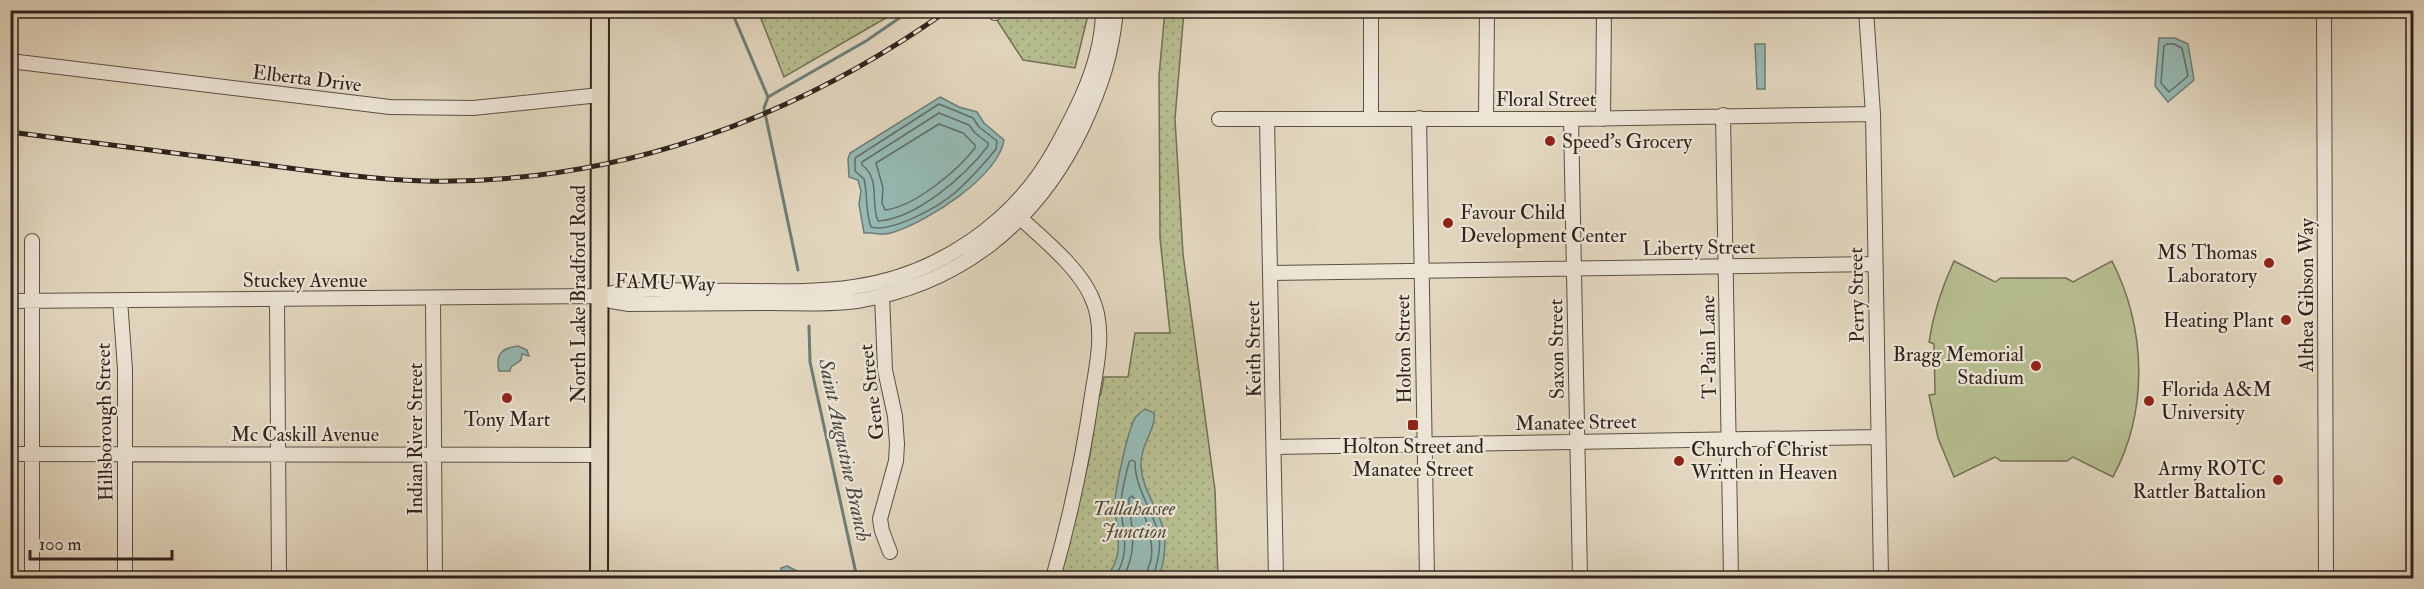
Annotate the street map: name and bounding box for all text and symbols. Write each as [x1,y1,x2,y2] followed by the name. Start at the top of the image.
[251,59,363,98] street label: Elberta Drive
[1496,87,1597,112] street label: Floral Street
[1562,129,1693,155] place label: Speed's Grocery
[1543,134,1557,148] marker: Speed's Grocery
[566,185,591,403] street label: North Lake Bradford Road
[1460,200,1627,249] place label: Favour Child Development Center
[1441,216,1455,230] marker: Favour Child Development Center
[2294,217,2319,373] street label: Althea Gibson Way
[1642,234,1756,261] street label: Liberty Street
[2157,240,2258,288] place label: MS Thomas Laboratory
[1843,246,1870,343] street label: Perry Street
[2262,256,2276,270] marker: MS Thomas Laboratory
[243,268,367,293] street label: Stuckey Avenue
[614,268,717,297] street label: FAMU Way
[1390,294,1417,404] street label: Holton Street
[1695,295,1722,399] street label: T-Pain Lane
[1543,298,1570,399] street label: Saxon Street
[1240,300,1267,398] street label: Keith Street
[2163,308,2275,333] place label: Heating Plant
[2279,313,2293,327] marker: Heating Plant
[91,342,118,501] street label: Hillsborough Street
[853,342,890,441] street label: Gene Street
[1893,342,2024,390] place label: Bragg Memorial Stadium
[812,355,877,544] water label: Saint Augustine Branch
[2029,359,2043,373] marker: Bragg Memorial Stadium
[403,362,428,515] street label: Indian River Street
[2161,377,2272,425] place label: Florida A&M University
[500,391,514,405] marker: Tony Mart
[2142,394,2156,408] marker: Florida A&M University
[464,407,551,432] place label: Tony Mart
[1515,409,1638,436] street label: Manatee Street
[1406,418,1420,432] marker: Holton Street and Manatee Street
[231,422,379,447] street label: Mc Caskill Avenue
[1342,434,1484,482] place label: Holton Street and Manatee Street
[1690,437,1838,485] place label: Church of Christ Written in Heaven
[1672,454,1686,468] marker: Church of Christ Written in Heaven
[2133,456,2266,504] place label: Army ROTC Rattler Battalion
[2271,473,2285,487] marker: Army ROTC Rattler Battalion
[1093,496,1176,544] park label: Tallahassee Junction
[30,523,172,561] scale bar
[39,533,82,556] text: 100 m

